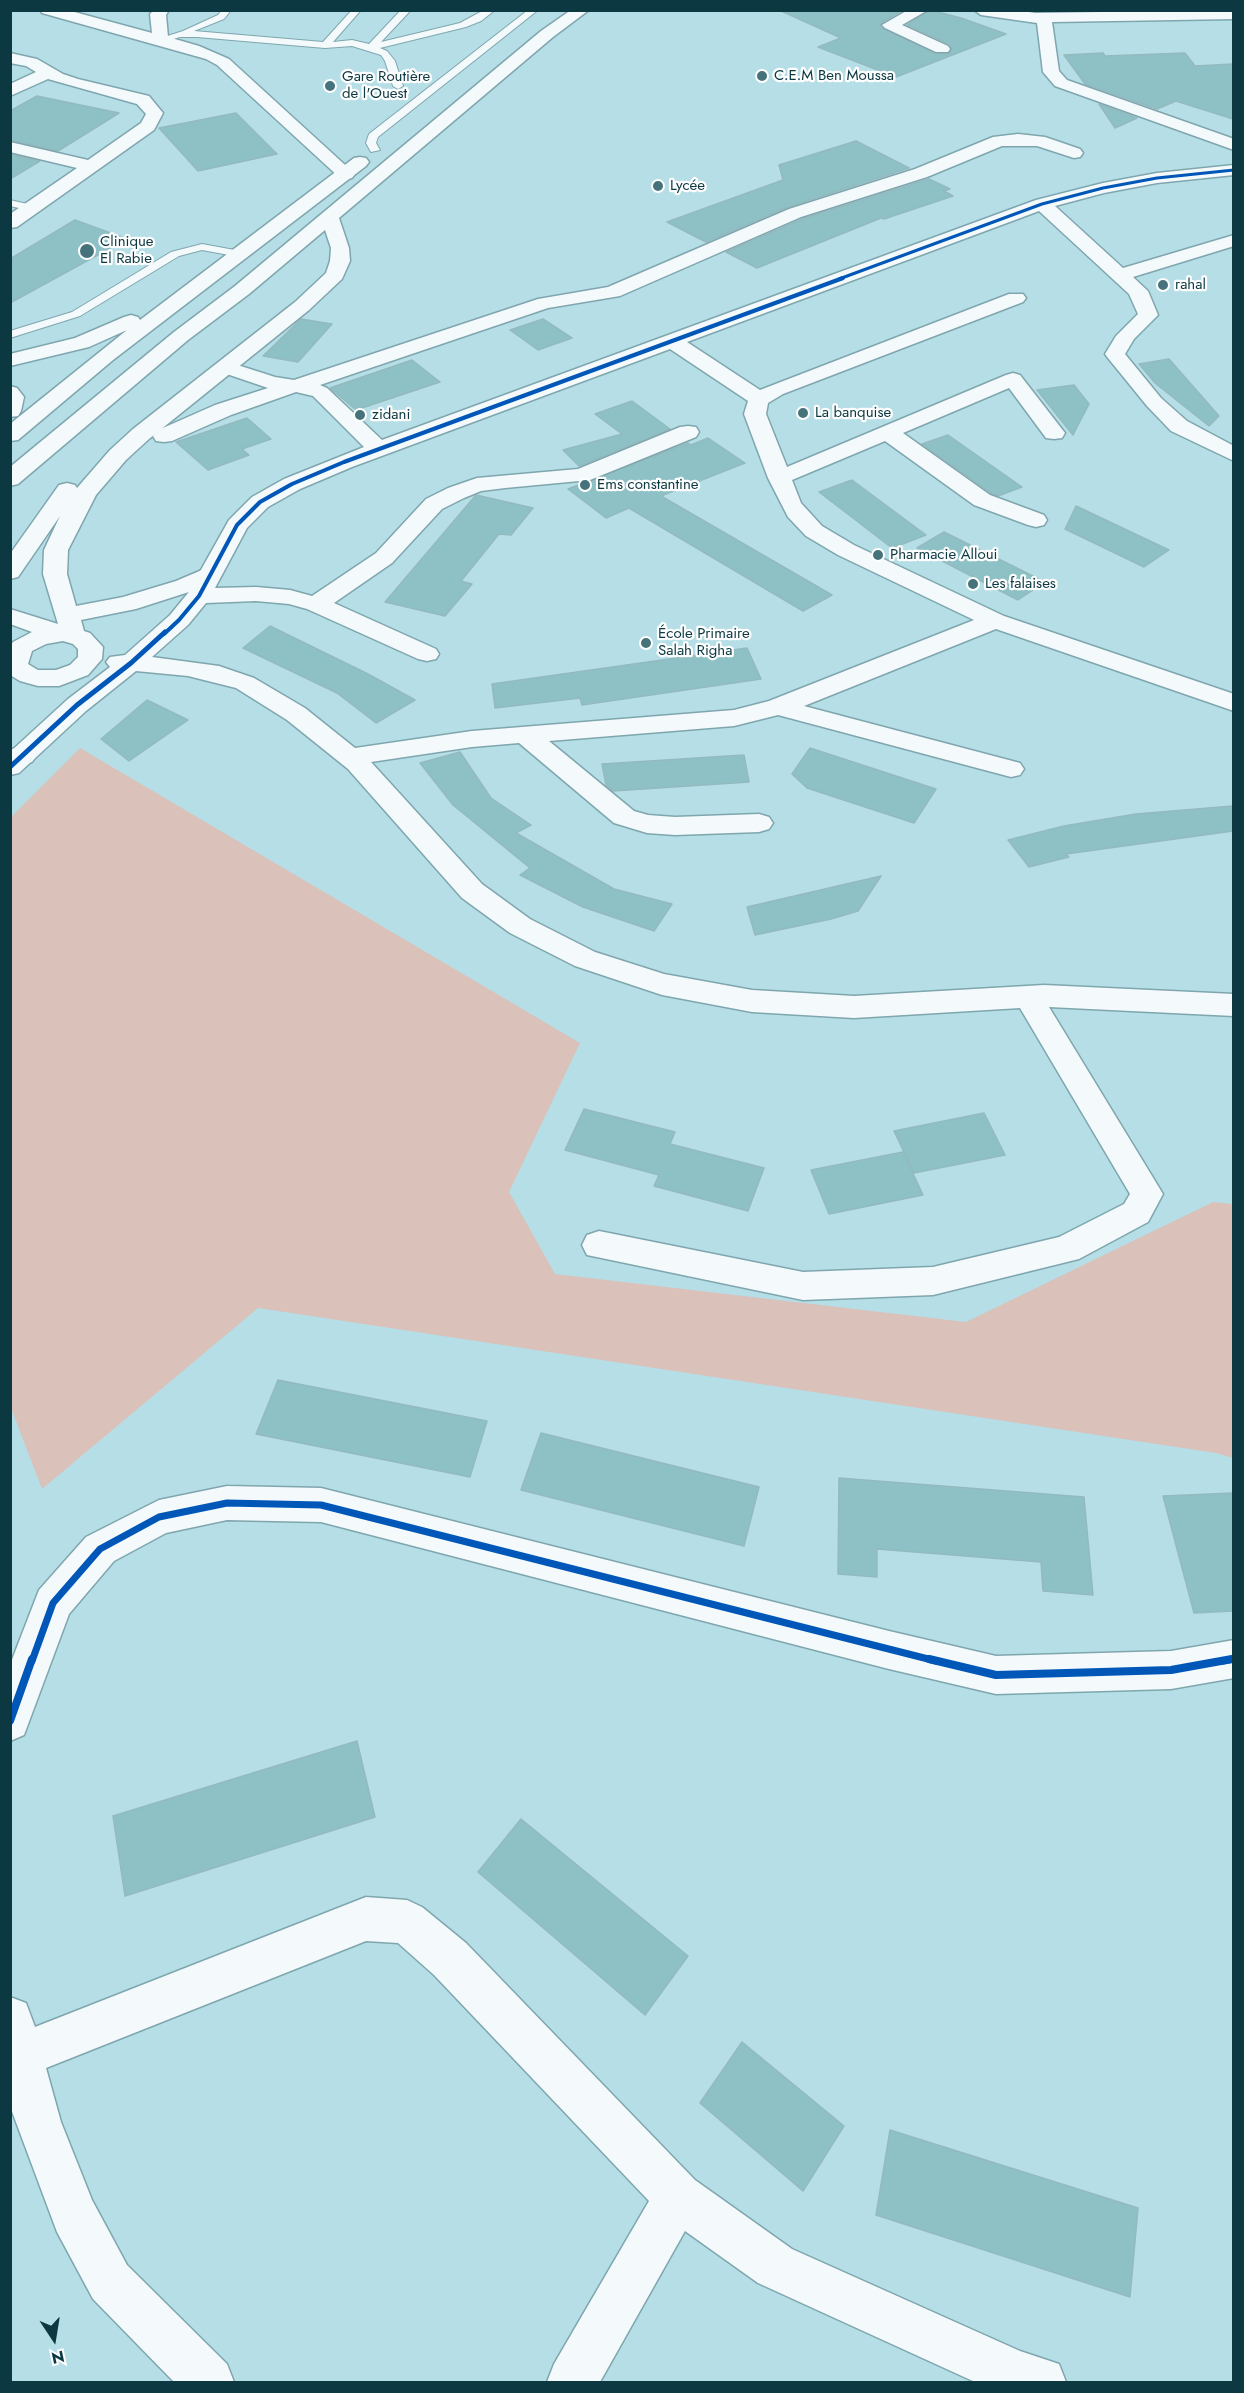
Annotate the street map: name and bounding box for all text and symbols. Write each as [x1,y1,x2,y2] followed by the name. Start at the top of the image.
[774,67,894,85] place label: C.E.M Ben Moussa
[342,68,430,103] place label: Gare Routière de l'Ouest
[755,69,769,83] marker: C.E.M Ben Moussa
[323,79,337,93] marker: Gare Routière de l'Ouest
[670,177,705,195] place label: Lycée
[651,179,665,193] marker: Lycée
[100,233,154,268] place label: Clinique El Rabie
[78,242,96,260] marker: Clinique El Rabie
[1175,276,1206,294] place label: rahal
[1156,278,1170,292] marker: rahal
[815,404,891,422] place label: La banquise
[372,406,410,424] place label: zidani
[796,406,810,420] marker: La banquise
[353,408,367,422] marker: zidani
[597,476,699,494] place label: Ems constantine
[578,478,592,492] marker: Ems constantine
[890,546,997,564] place label: Pharmacie Alloui
[871,548,885,562] marker: Pharmacie Alloui
[985,575,1056,593] place label: Les falaises
[966,577,980,591] marker: Les falaises
[658,625,750,660] place label: École Primaire Salah Righa
[639,636,653,650] marker: École Primaire Salah Righa
[24,2309,84,2369] north arrow
[49,2345,66,2370] text: N

